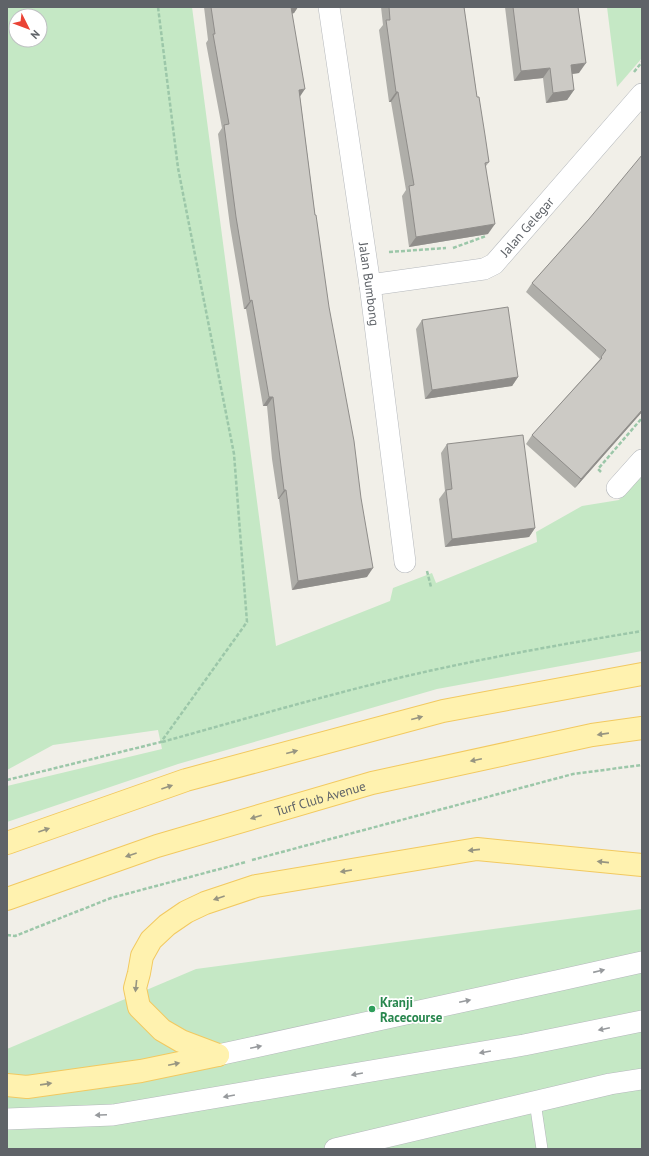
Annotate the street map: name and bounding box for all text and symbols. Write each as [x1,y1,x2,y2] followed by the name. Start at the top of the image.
[8,8,48,48] north arrow
[28,27,43,42] text: N
[496,193,558,261] street label: Jalan Gelegar
[355,240,383,327] street label: Jalan Bumbong
[411,715,423,721] one-way arrow
[597,730,609,737] one-way arrow
[286,749,298,755] one-way arrow
[470,758,482,764] one-way arrow
[273,777,368,820] street label: Turf Club Avenue
[161,784,173,790] one-way arrow
[249,814,261,820] one-way arrow
[38,827,50,833] one-way arrow
[468,847,480,853] one-way arrow
[125,853,137,859] one-way arrow
[597,858,609,865] one-way arrow
[340,868,352,874] one-way arrow
[213,896,225,902] one-way arrow
[593,968,606,974] one-way arrow
[133,980,140,992] one-way arrow
[380,994,443,1026] place label: Kranji Racecourse
[459,998,472,1004] one-way arrow
[367,1004,377,1014] marker: Kranji Racecourse
[598,1026,610,1032] one-way arrow
[250,1043,262,1049] one-way arrow
[479,1049,491,1055] one-way arrow
[168,1061,180,1067] one-way arrow
[351,1071,363,1077] one-way arrow
[40,1081,52,1087] one-way arrow
[223,1093,235,1099] one-way arrow
[94,1112,107,1118] one-way arrow

